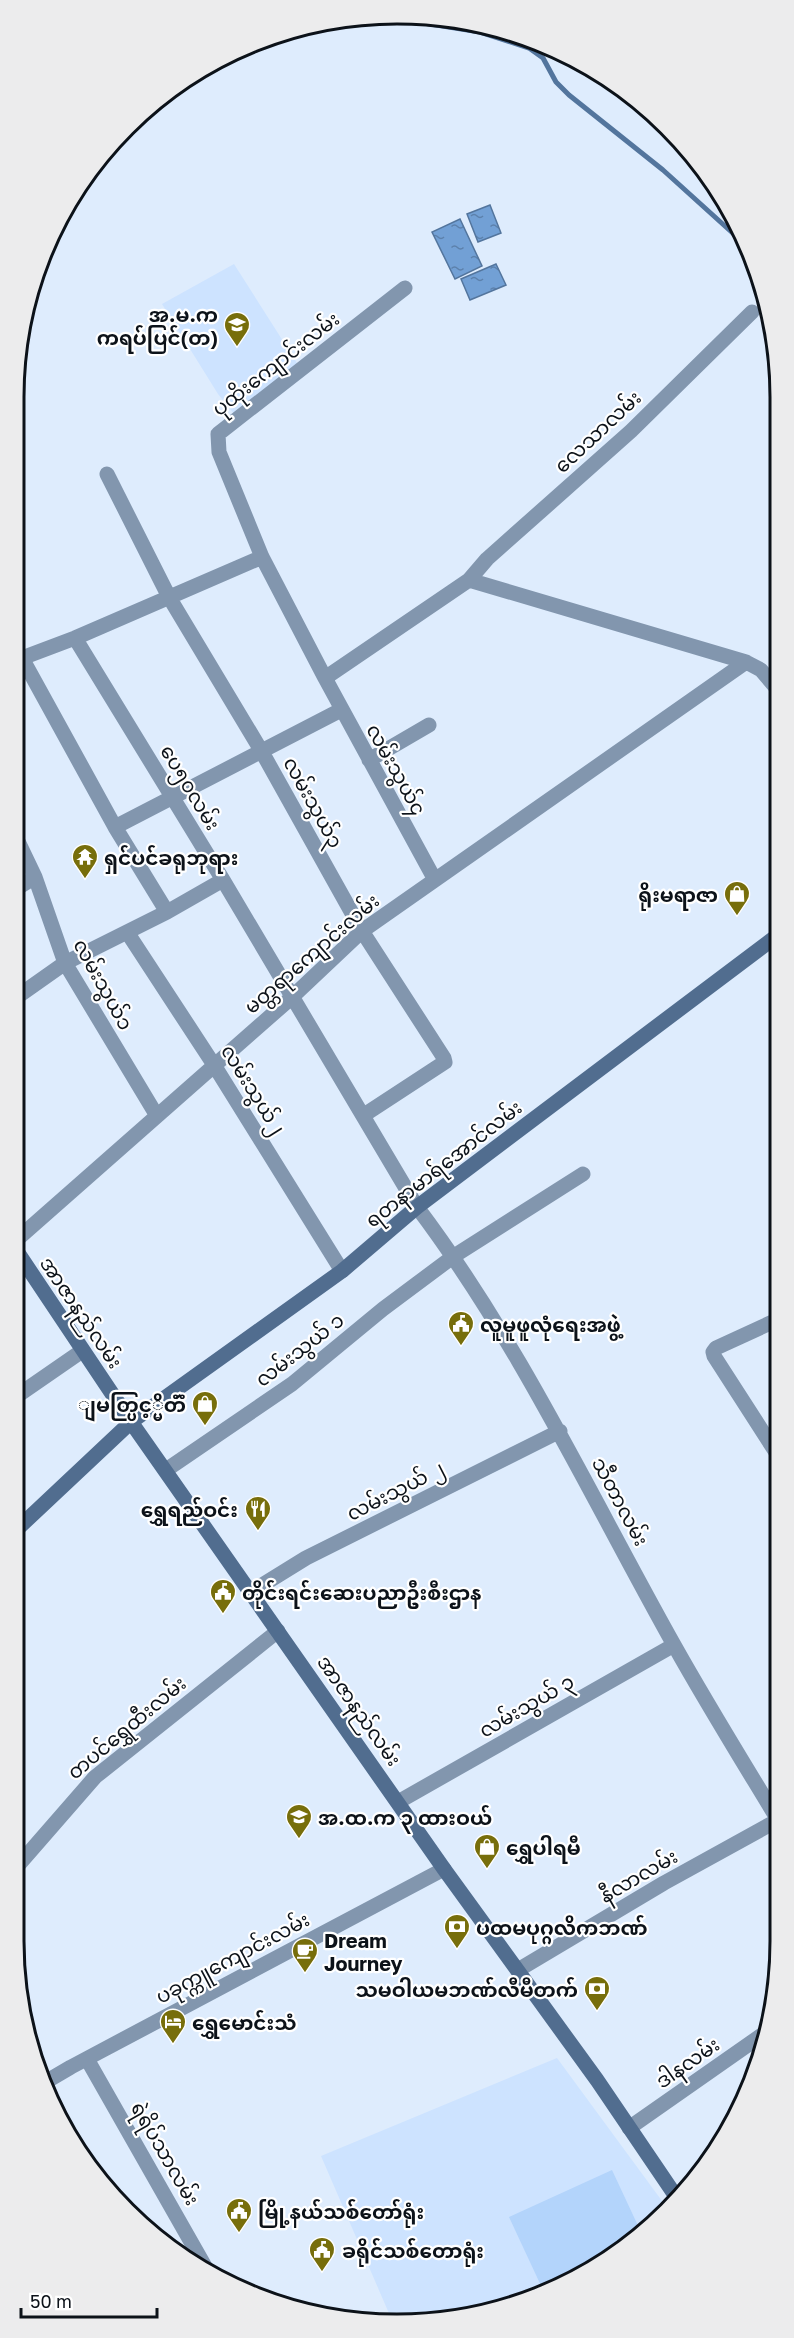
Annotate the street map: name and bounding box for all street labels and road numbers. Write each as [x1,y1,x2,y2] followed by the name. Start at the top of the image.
[206,305,347,425] street label: ပုထိုးကျောင်းလမ်း
[548,384,645,477] street label: လေသာလမ်း
[358,719,433,821] street label: လမ်းသွယ်၄
[152,739,227,837] street label: ပေ၅၀လမ်း
[275,752,350,854] street label: လမ်းသွယ်၃
[238,887,387,1022] street label: မတ္တရာကျောင်းလမ်း
[65,934,140,1036] street label: လမ်းသွယ်၁
[213,1039,292,1141] street label: လမ်းသွယ်၂
[359,1094,529,1235] street label: ရတနာမာရ်အောင်လမ်း
[32,1251,129,1375] street label: အာဇာနည်လမ်း
[249,1306,351,1395] street label: လမ်းသွယ် ၁
[588,1452,655,1549] street label: သီတာလမ်း
[342,1454,450,1529] street label: လမ်းသွယ် ၂
[309,1649,408,1773] street label: အာဇာနည်လမ်း
[474,1667,580,1746] street label: လမ်းသွယ် ၃
[61,1670,193,1787] street label: တပင်ရွှေထီးလမ်း
[594,1842,684,1911] street label: နီလာလမ်း
[151,1905,316,2013] street label: ပခုက္ကူကျောင်းလမ်း
[650,2031,726,2097] street label: ဒါနလမ်း
[122,2096,206,2212] street label: ရဲရိပ်သာလမ်း

